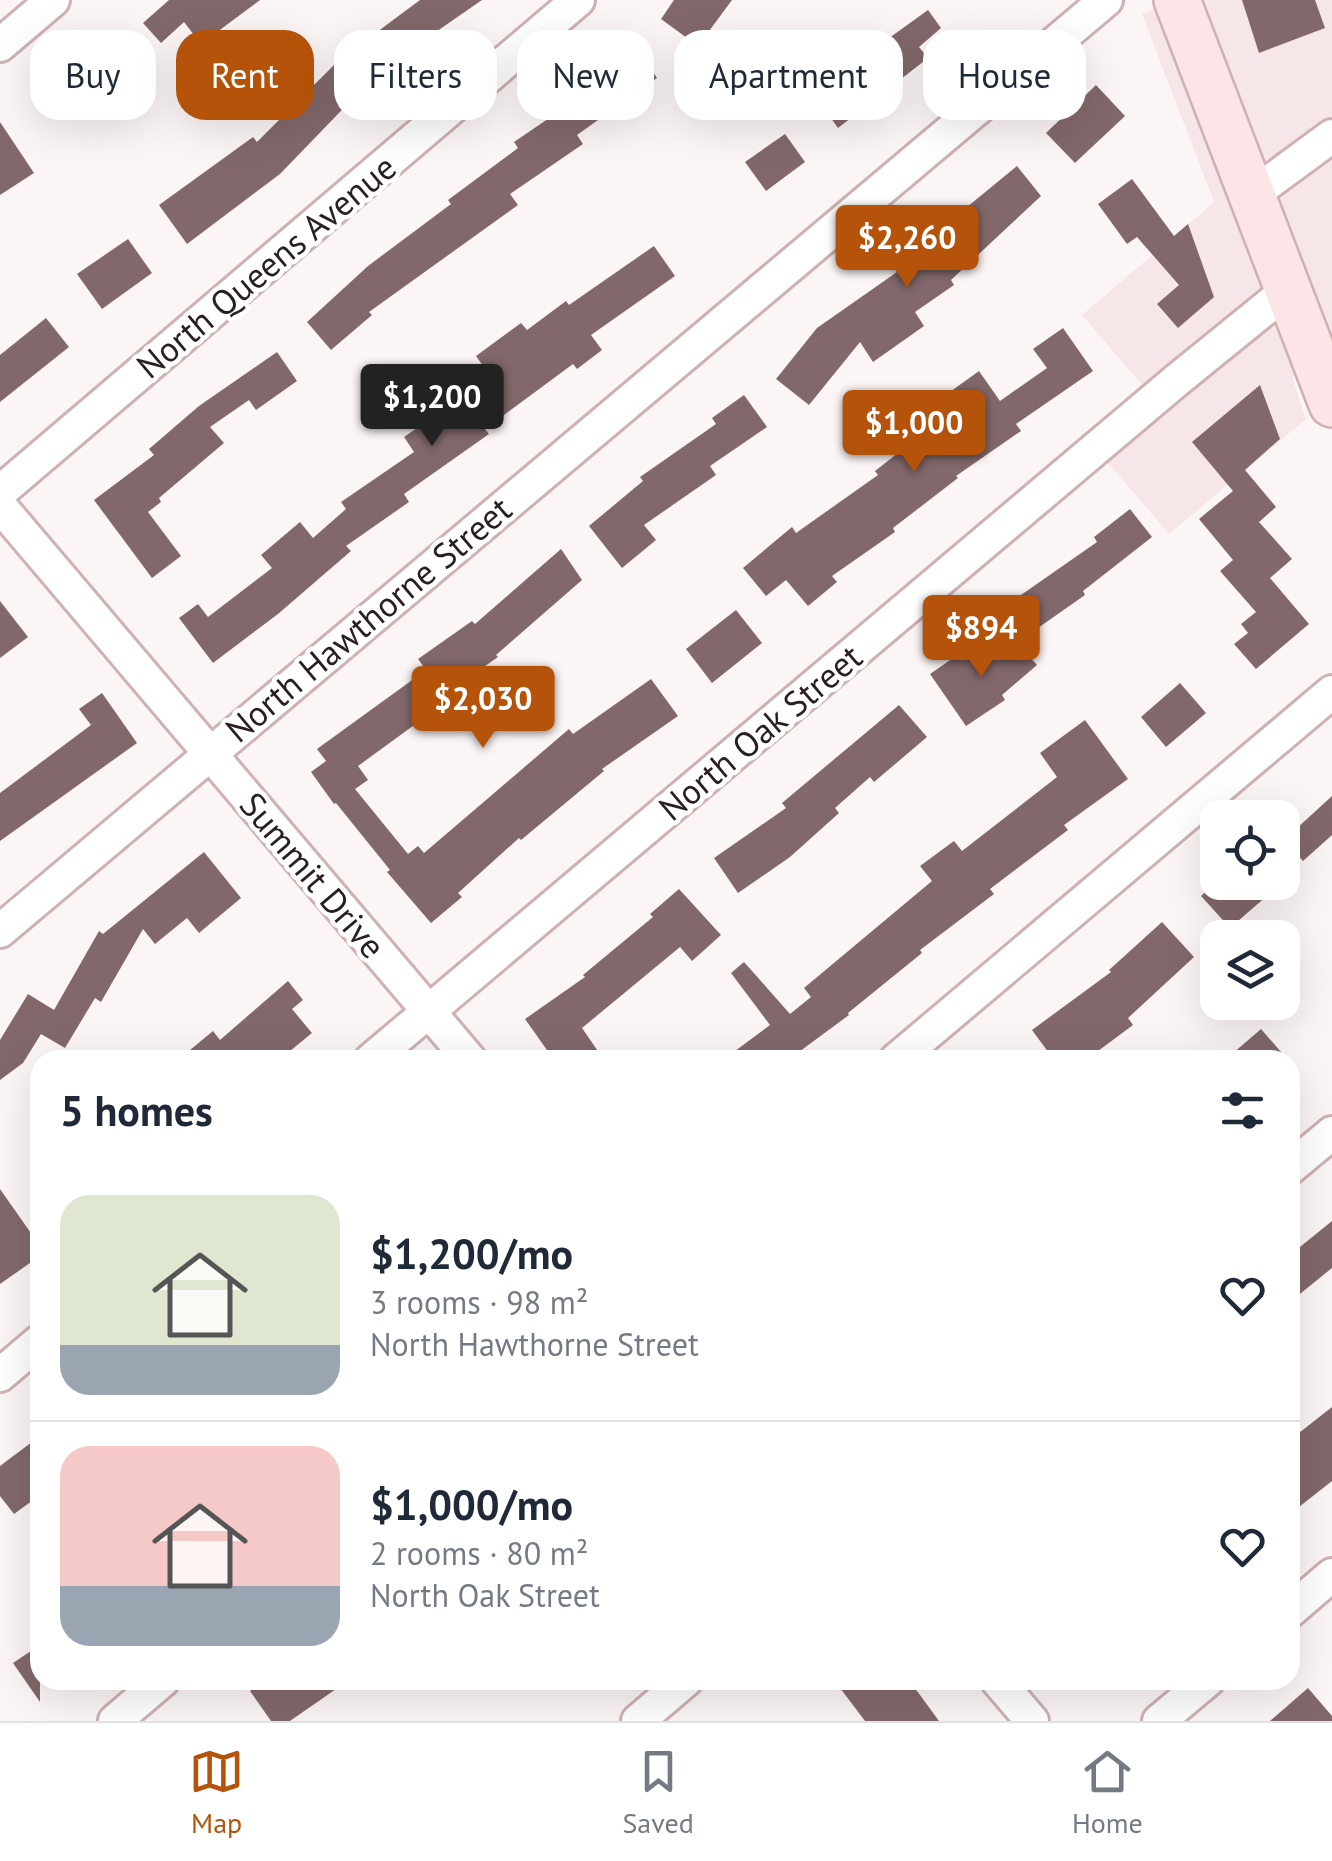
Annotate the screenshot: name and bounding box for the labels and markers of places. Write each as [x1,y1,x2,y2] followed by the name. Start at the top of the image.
[826,205,988,290] pin: $2,260
[351,364,513,449] pin: $1,200
[833,390,995,475] pin: $1,000
[922,595,1040,680] pin: $894
[402,666,564,751] pin: $2,030

